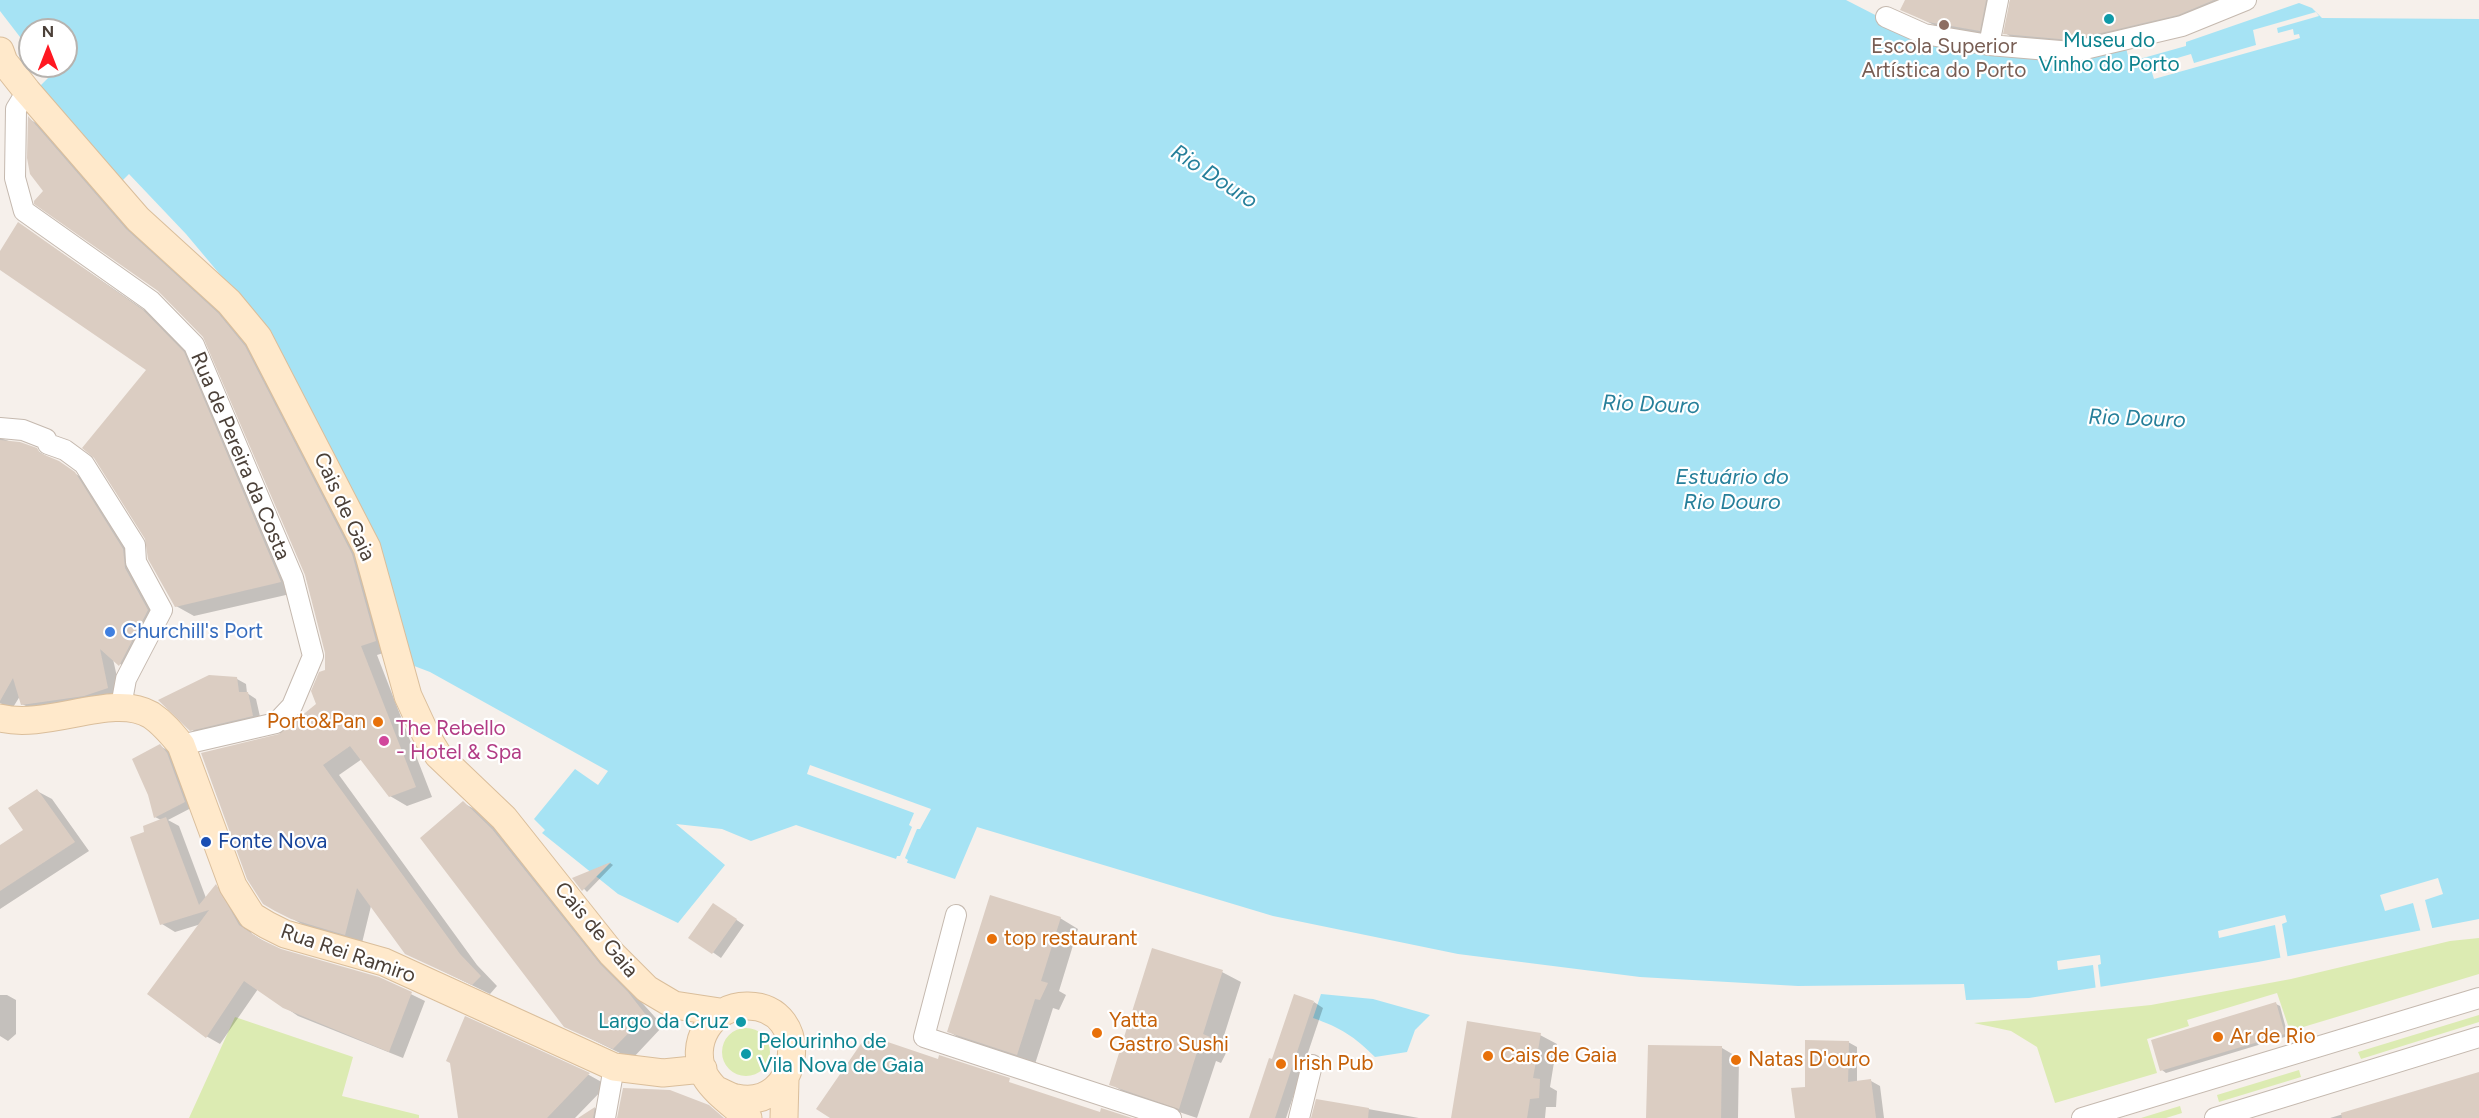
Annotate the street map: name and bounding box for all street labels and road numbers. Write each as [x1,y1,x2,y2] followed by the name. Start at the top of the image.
[185,348,295,564] street label: Rua de Pereira da Costa
[308,449,380,565] street label: Cais de Gaia
[549,877,643,983] street label: Cais de Gaia
[277,919,419,989] street label: Rua Rei Ramiro

